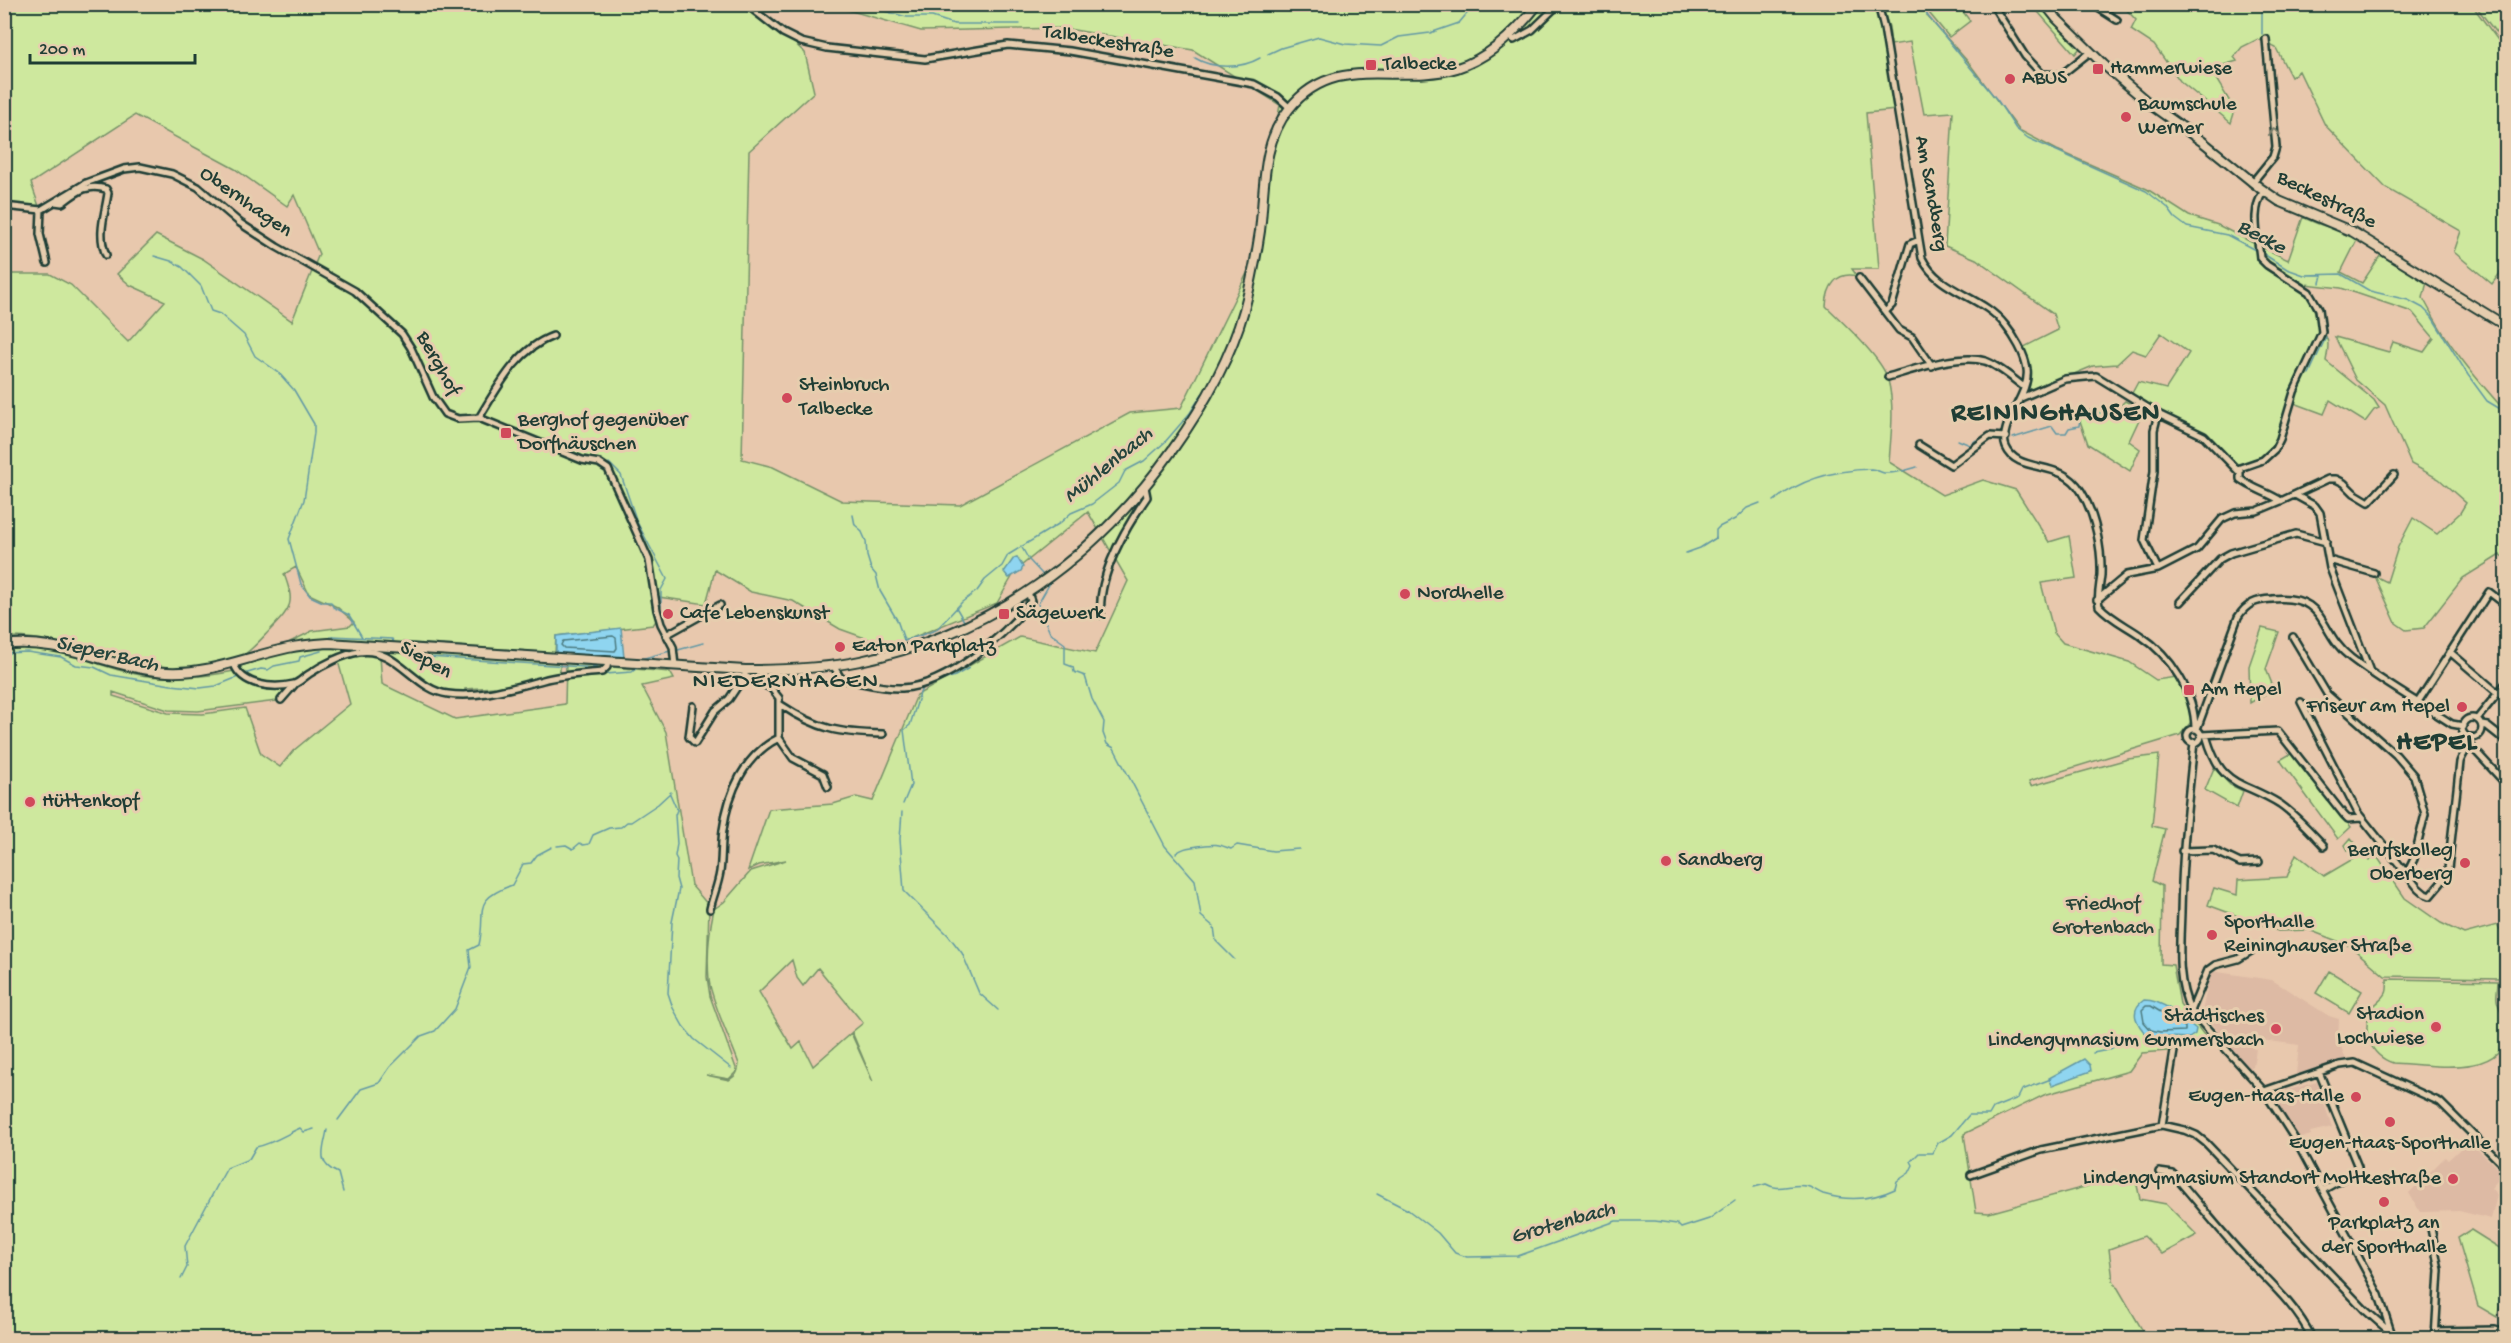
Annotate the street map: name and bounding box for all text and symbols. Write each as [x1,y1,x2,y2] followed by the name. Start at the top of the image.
[1040,20,1177,66] street label: Talbeckestraße
[30,27,195,65] scale bar
[39,40,86,61] text: 200 m
[1382,53,1458,78] place label: Talbecke
[2110,57,2233,82] place label: Hammerwiese
[1364,58,1378,72] marker: Talbecke
[2091,62,2105,76] marker: Hammerwiese
[2022,67,2067,92] place label: ABUS
[2003,72,2017,86] marker: ABUS
[2137,93,2238,142] place label: Baumschule Werner
[2119,110,2133,124] marker: Baumschule Werner
[2268,127,2281,137] one-way arrow
[1908,134,1952,254] street label: Am Sandberg
[194,162,296,244] street label: Obernhagen
[2271,166,2381,236] street label: Beckestraße
[2232,214,2291,262] water label: Becke
[409,327,466,402] street label: Berghof
[798,374,889,423] place label: Steinbruch Talbecke
[780,391,794,405] marker: Steinbruch Talbecke
[1950,399,2161,431] district label: REININGHAUSEN
[516,409,689,458] place label: Berghof gegenüber Dorfhäuschen
[1059,422,1159,510] water label: Mühlenbach
[499,426,513,440] marker: Berghof gegenüber Dorfhäuschen
[1417,582,1505,607] place label: Nordhelle
[1398,587,1412,601] marker: Nordhelle
[680,602,831,627] place label: Cafe Lebenskunst
[1016,602,1107,627] place label: Sägewerk
[661,607,675,621] marker: Cafe Lebenskunst
[997,607,1011,621] marker: Sägewerk
[53,631,161,679] water label: Sieper Bach
[852,635,996,660] place label: Eaton Parkplatz
[394,636,456,686] street label: Siepen
[833,640,847,654] marker: Eaton Parkplatz
[693,668,879,697] district label: NIEDERNHAGEN
[2201,678,2282,703] place label: Am Hepel
[2182,683,2196,697] marker: Am Hepel
[2305,695,2450,720] place label: Friseur am Hepel
[2455,700,2469,714] marker: Friseur am Hepel
[2396,728,2478,760] district label: HEPEL
[42,790,140,815] place label: Hüttenkopf
[23,795,37,809] marker: Hüttenkopf
[2347,839,2453,888] place label: Berufskolleg Oberberg
[1678,849,1763,874] place label: Sandberg
[1659,854,1673,868] marker: Sandberg
[2458,856,2472,870] marker: Berufskolleg Oberberg
[2052,893,2154,942] park label: Friedhof Grotenbach
[2224,911,2413,960] place label: Sporthalle Reininghauser Straße
[2205,928,2219,942] marker: Sporthalle Reininghauser Straße
[2337,1003,2425,1052] place label: Stadion Lochwiese
[1988,1005,2265,1054] place label: Städtisches Lindengymnasium Gummersbach
[2429,1020,2443,1034] marker: Stadion Lochwiese
[2269,1022,2283,1036] marker: Städtisches Lindengymnasium Gummersbach
[2188,1085,2345,1110] place label: Eugen-Haas-Halle
[2349,1090,2363,1104] marker: Eugen-Haas-Halle
[2383,1115,2397,1129] marker: Eugen-Haas-Sporthalle
[2289,1132,2492,1157] place label: Eugen-Haas-Sporthalle
[2083,1167,2442,1192] place label: Lindengymnasium Standort Moltkestraße
[2446,1172,2460,1186] marker: Lindengymnasium Standort Moltkestraße
[2377,1195,2391,1209] marker: Parkplatz an der Sporthalle
[1508,1197,1618,1251] water label: Grotenbach
[2321,1212,2448,1261] place label: Parkplatz an der Sporthalle

